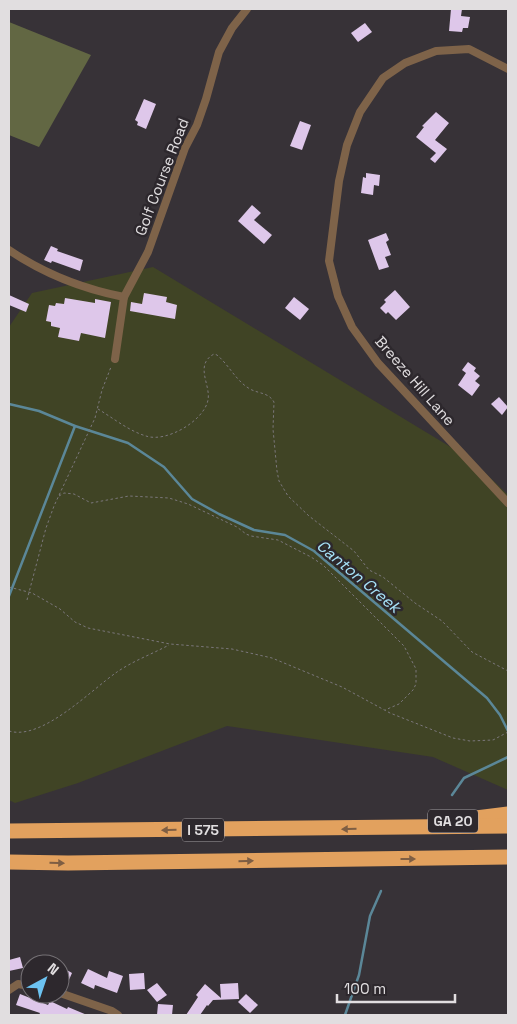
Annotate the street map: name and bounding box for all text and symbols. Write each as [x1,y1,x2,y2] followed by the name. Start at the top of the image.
[130,115,193,238] street label: Golf Course Road
[371,332,460,430] street label: Breeze Hill Lane
[312,535,407,619] water label: Canton Creek
[428,809,478,832] road number: GA 20
[182,818,224,842] road number: I 575
[341,825,357,833] one-way arrow
[161,826,177,834] one-way arrow
[401,855,417,863] one-way arrow
[238,857,254,865] one-way arrow
[50,859,66,867] one-way arrow
[20,954,70,1004] north arrow
[44,959,63,979] text: N
[337,972,454,1004] scale bar
[344,979,386,998] text: 100 m

